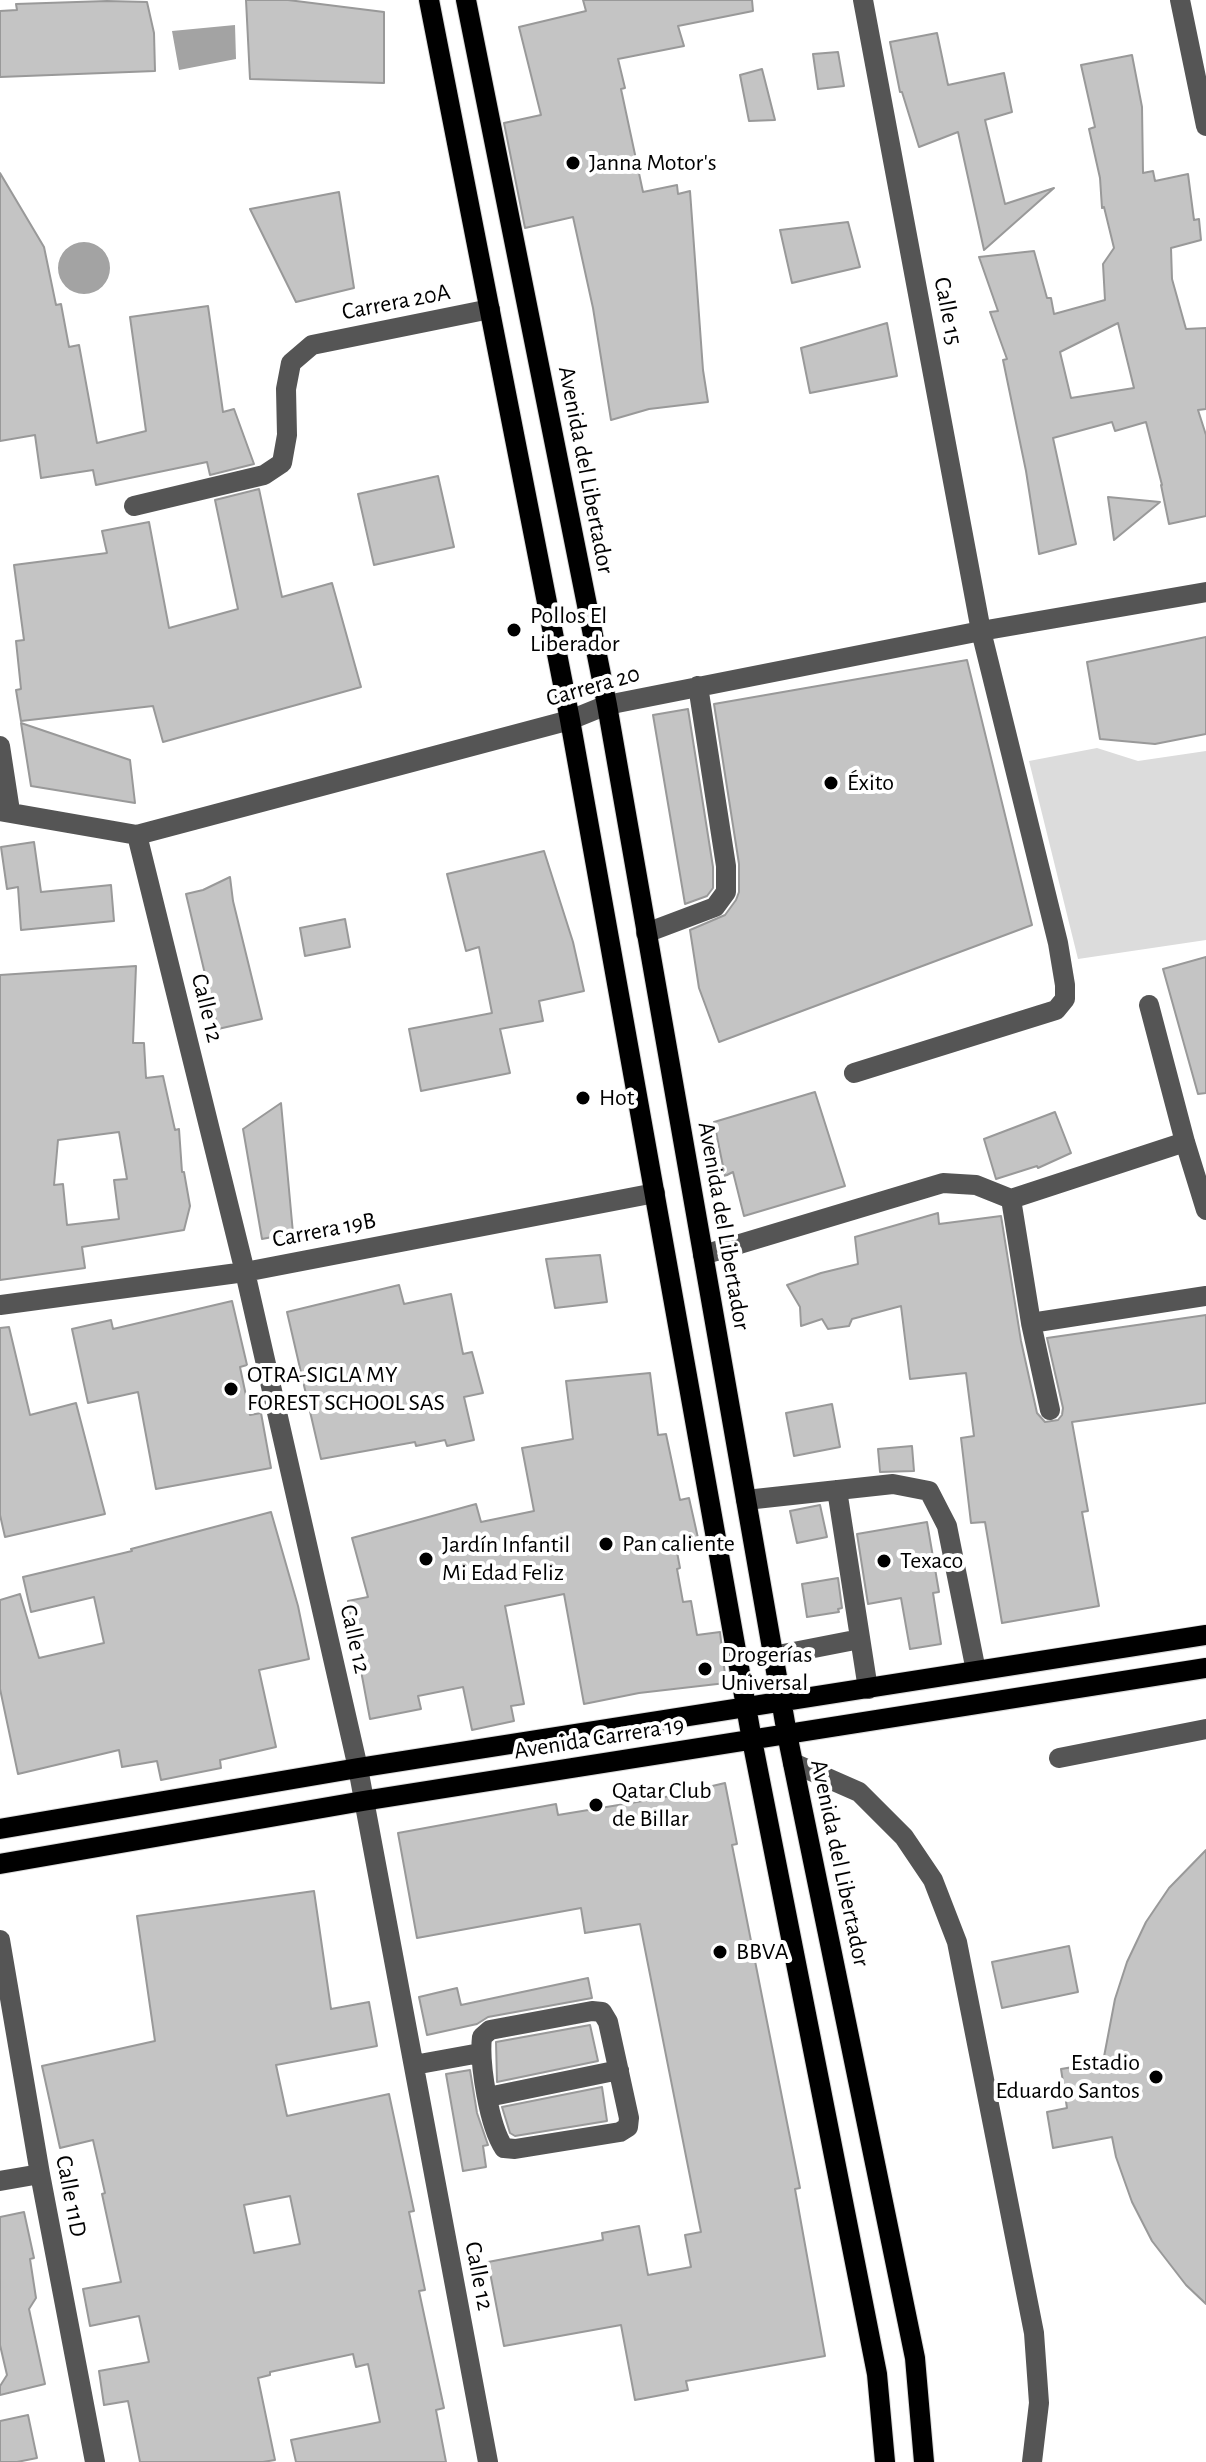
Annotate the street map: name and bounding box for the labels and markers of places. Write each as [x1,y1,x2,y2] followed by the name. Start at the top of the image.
[589,149,717,177] place label: Janna Motor's
[564,154,582,172] marker: Janna Motor's
[530,602,619,658] place label: Pollos El Liberador
[505,621,523,639] marker: Pollos El Liberador
[847,769,894,797] place label: Éxito
[822,774,840,792] marker: Éxito
[599,1084,634,1112] place label: Hot
[574,1089,592,1107] marker: Hot
[247,1361,445,1417] place label: OTRA-SIGLA MY FOREST SCHOOL SAS
[222,1380,240,1398] marker: OTRA-SIGLA MY FOREST SCHOOL SAS
[622,1530,735,1558] place label: Pan caliente
[442,1531,570,1587] place label: Jardín Infantil Mi Edad Feliz
[597,1535,615,1553] marker: Pan caliente
[900,1547,963,1575] place label: Texaco
[417,1550,435,1568] marker: Jardín Infantil Mi Edad Feliz
[875,1552,893,1570] marker: Texaco
[721,1641,812,1697] place label: Drogerías Universal
[696,1660,714,1678] marker: Drogerías Universal
[612,1777,712,1833] place label: Qatar Club de Billar
[587,1796,605,1814] marker: Qatar Club de Billar
[736,1938,789,1966] place label: BBVA
[711,1943,729,1961] marker: BBVA
[996,2049,1140,2105] place label: Estadio Eduardo Santos
[1147,2068,1165,2086] marker: Estadio Eduardo Santos

